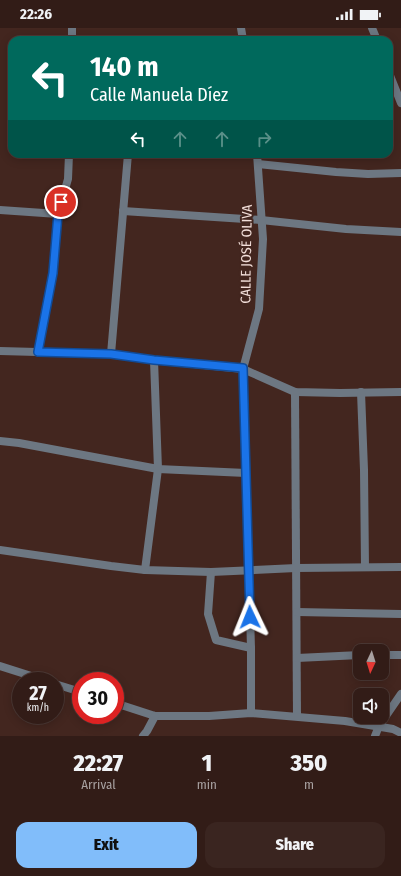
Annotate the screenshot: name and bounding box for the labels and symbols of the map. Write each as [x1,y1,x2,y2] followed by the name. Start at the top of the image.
[44,185,78,219] pin
[236,204,256,304] street label: CALLE JOSÉ OLIVA
[229,596,271,638] position arrow
[353,644,389,680] north arrow
[72,672,124,724] speed limit sign: 30

